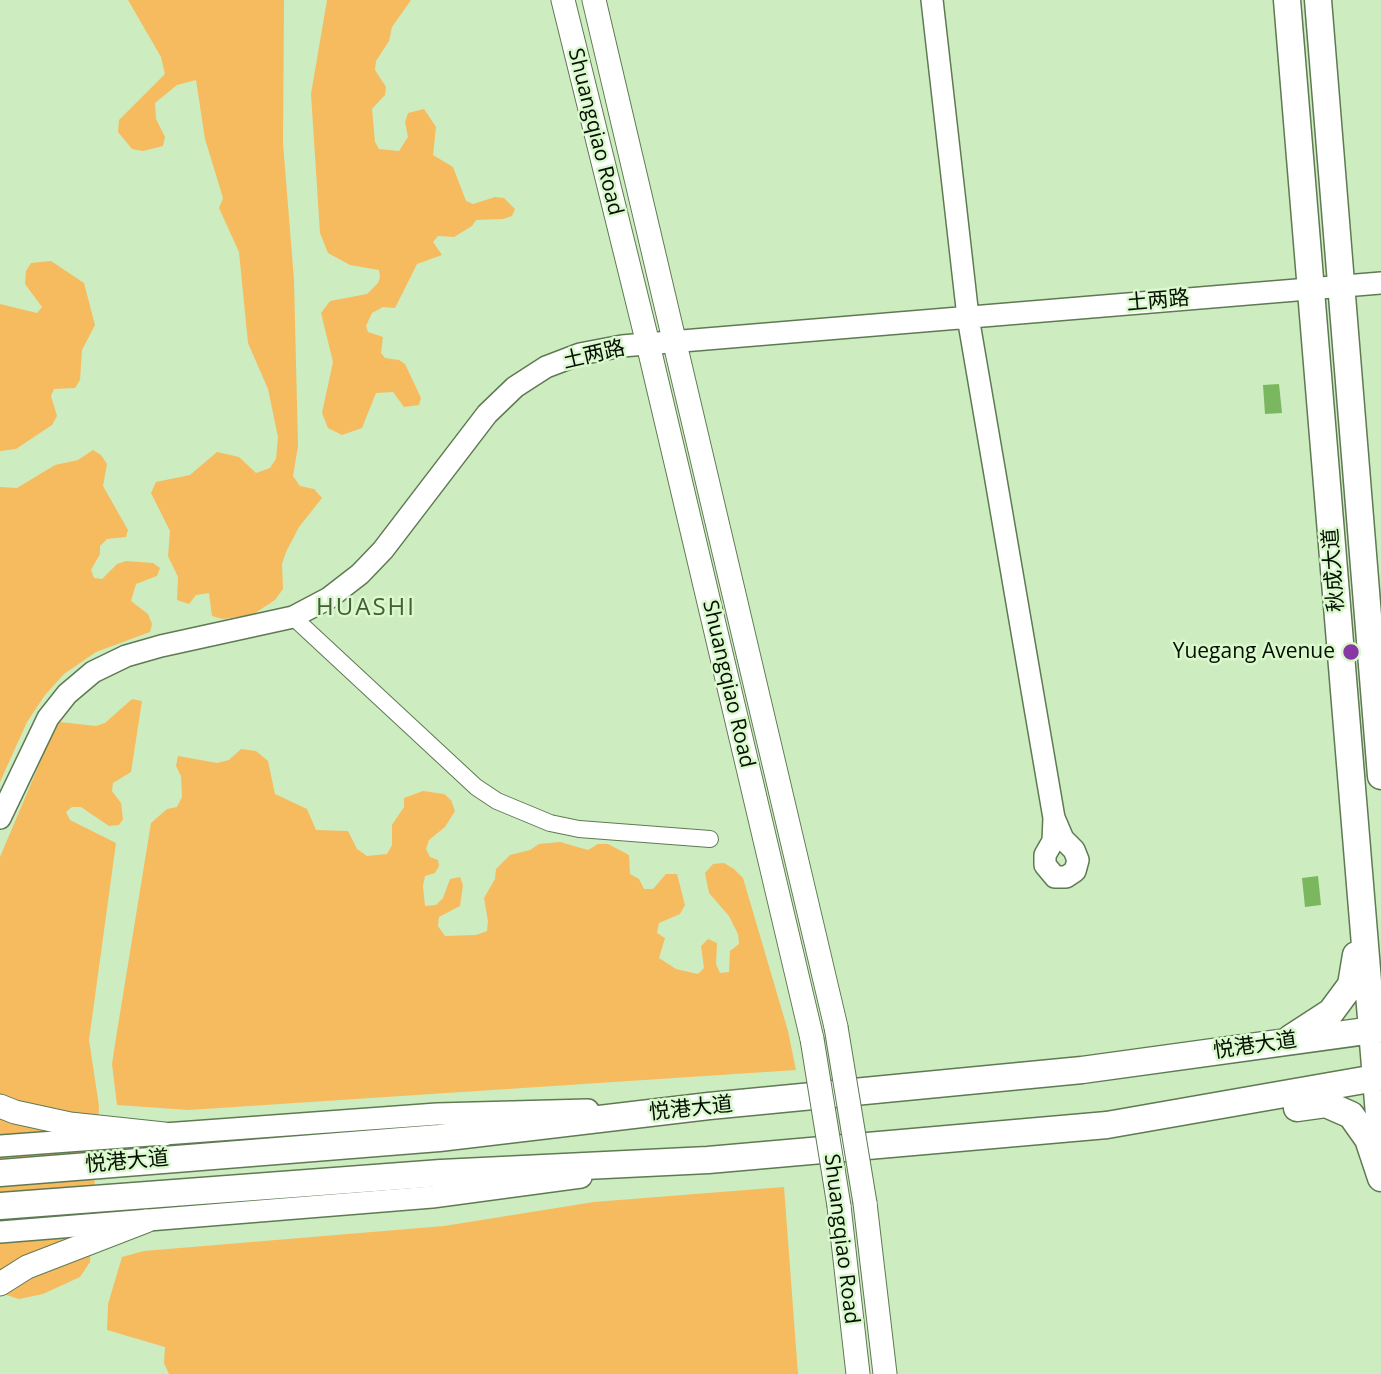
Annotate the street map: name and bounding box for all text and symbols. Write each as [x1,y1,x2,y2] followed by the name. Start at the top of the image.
[562,46,628,218] street label: Shuangqiao Road
[1126,286,1190,316] street label: 土两路
[560,336,628,374] street label: 土两路
[1319,527,1349,613] street label: 秋成大道
[317,594,415,622] district label: HUASHI
[696,598,760,770] street label: Shuangqiao Road
[1173,639,1335,665] place label: Yuegang Avenue
[1341,642,1361,662] marker: Yuegang Avenue
[1212,1028,1298,1064] street label: 悦港大道
[648,1092,734,1126] street label: 悦港大道
[84,1146,170,1178] street label: 悦港大道
[818,1152,864,1326] street label: Shuangqiao Road

